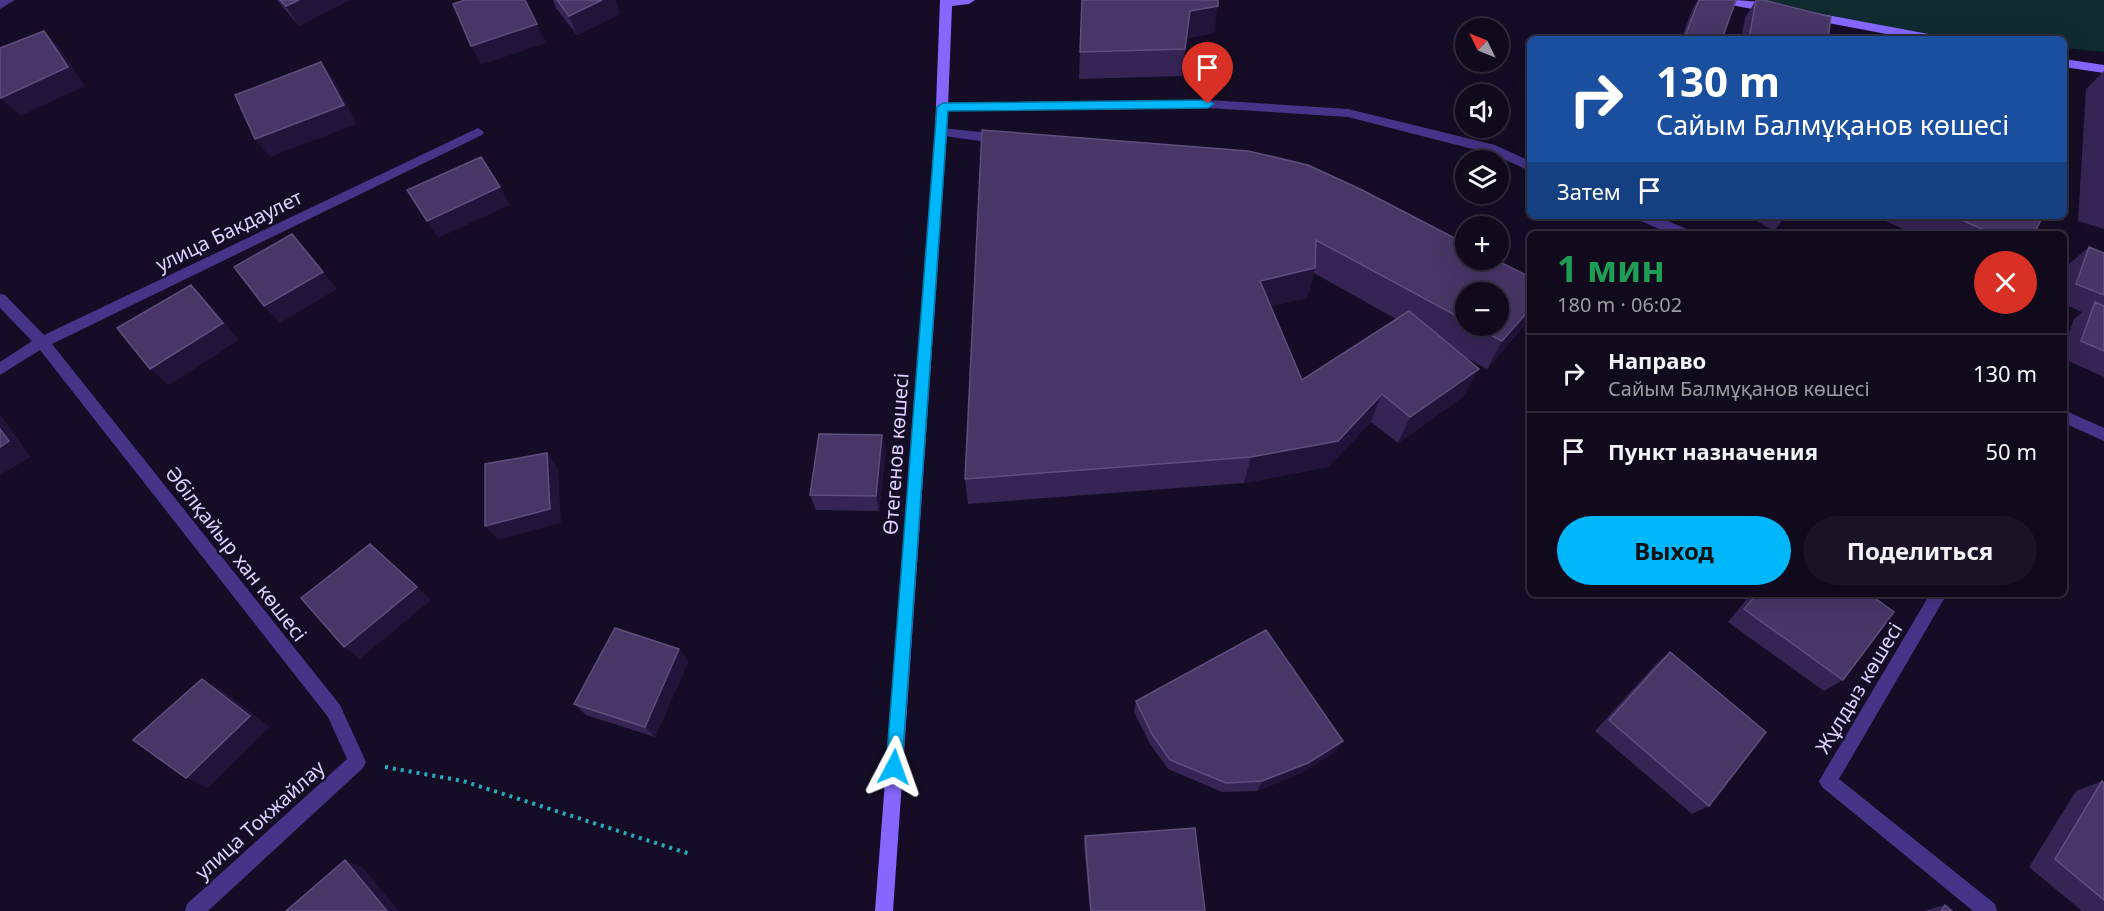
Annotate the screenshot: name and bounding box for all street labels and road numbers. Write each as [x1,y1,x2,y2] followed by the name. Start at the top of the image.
[151,183,307,278] street label: улица Бакдаулет
[876,372,915,536] street label: Өтегенов көшесі
[159,461,313,647] street label: Әбілқайыр хан көшесі
[1809,617,1908,758] street label: Жұлдыз көшесі
[189,754,331,885] street label: улица Токжайлау

